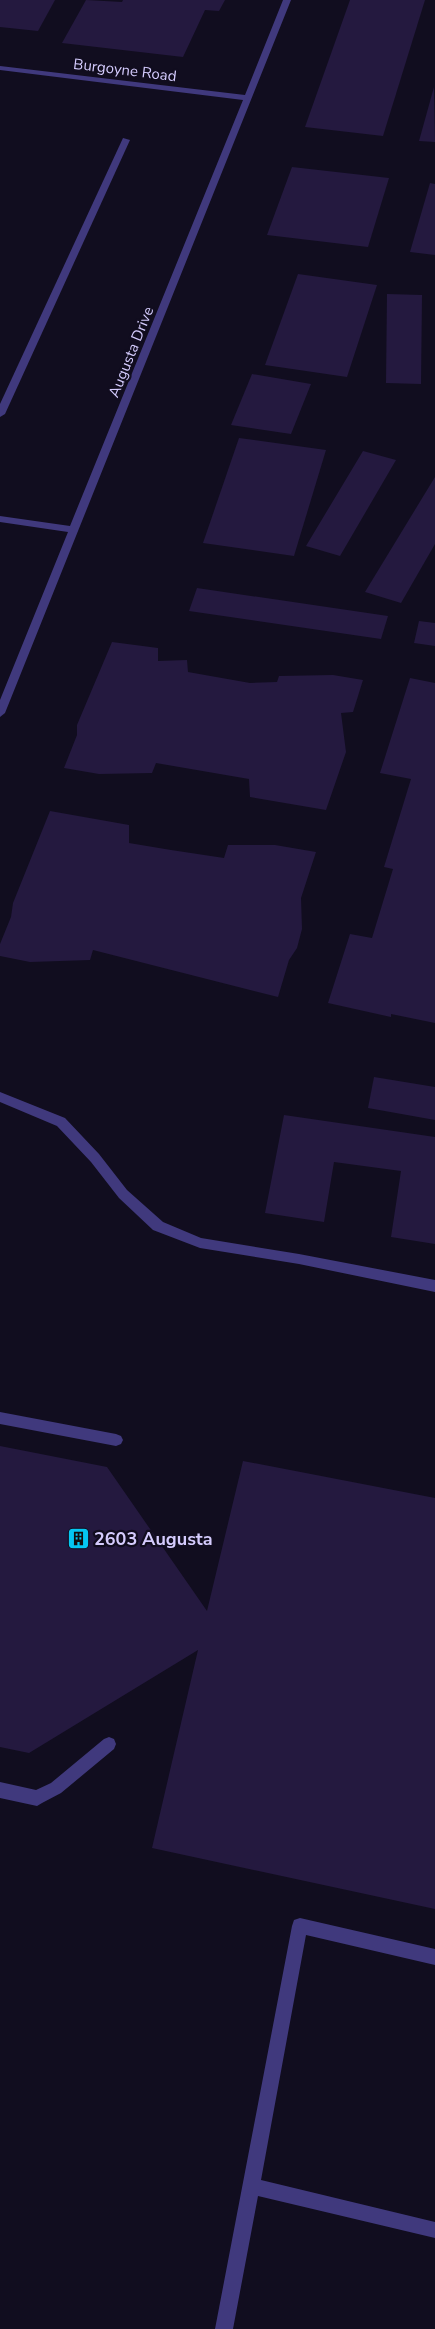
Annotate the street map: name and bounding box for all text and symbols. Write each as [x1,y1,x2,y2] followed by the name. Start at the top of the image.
[72,54,178,86] street label: Burgoyne Road
[104,304,158,400] street label: Augusta Drive
[66,1527,90,1551] building icon: 2603 Augusta
[94,1527,213,1551] place label: 2603 Augusta

